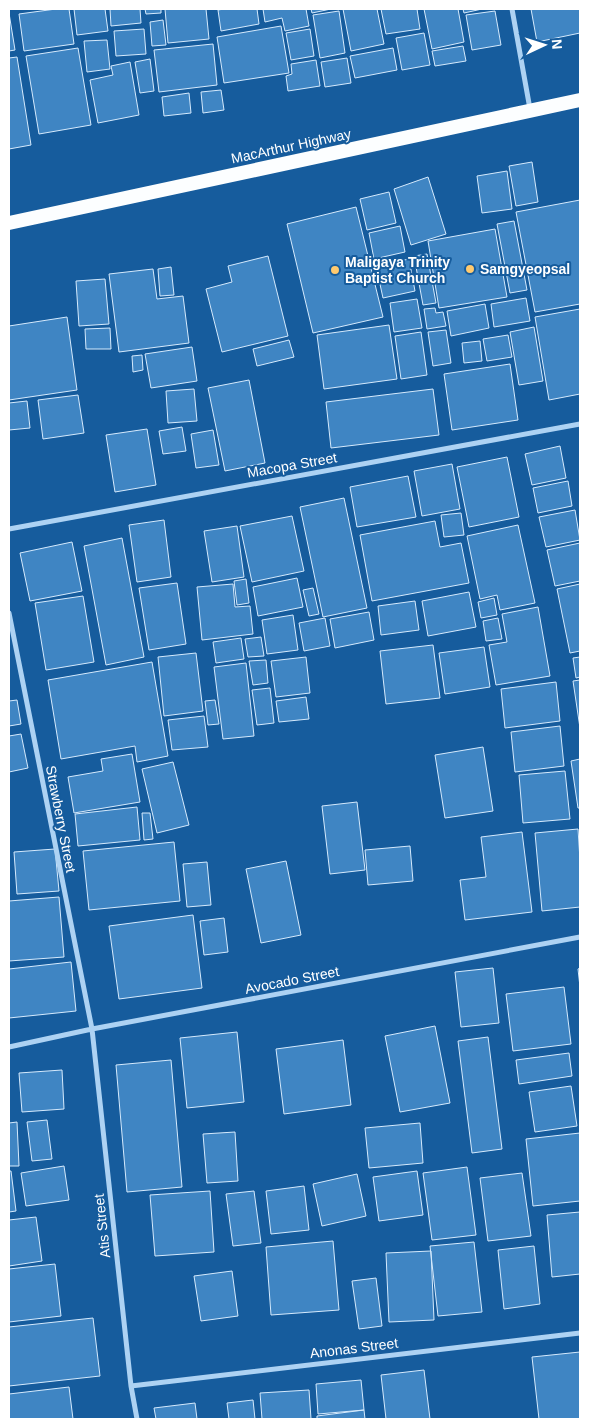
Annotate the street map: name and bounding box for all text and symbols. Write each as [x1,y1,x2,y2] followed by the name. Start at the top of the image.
[519,20,569,70] north arrow
[549,38,565,50] text: N
[230,125,352,167] street label: MacArthur Highway
[345,254,450,286] place label: Maligaya Trinity Baptist Church
[480,261,570,277] place label: Samgyeopsal
[464,263,476,275] marker: Samgyeopsal
[329,264,341,276] marker: Maligaya Trinity Baptist Church
[246,449,338,481] street label: Macopa Street
[43,764,79,874] street label: Strawberry Street
[244,963,340,997] street label: Avocado Street
[91,1193,113,1259] street label: Atis Street
[309,1335,399,1361] street label: Anonas Street

